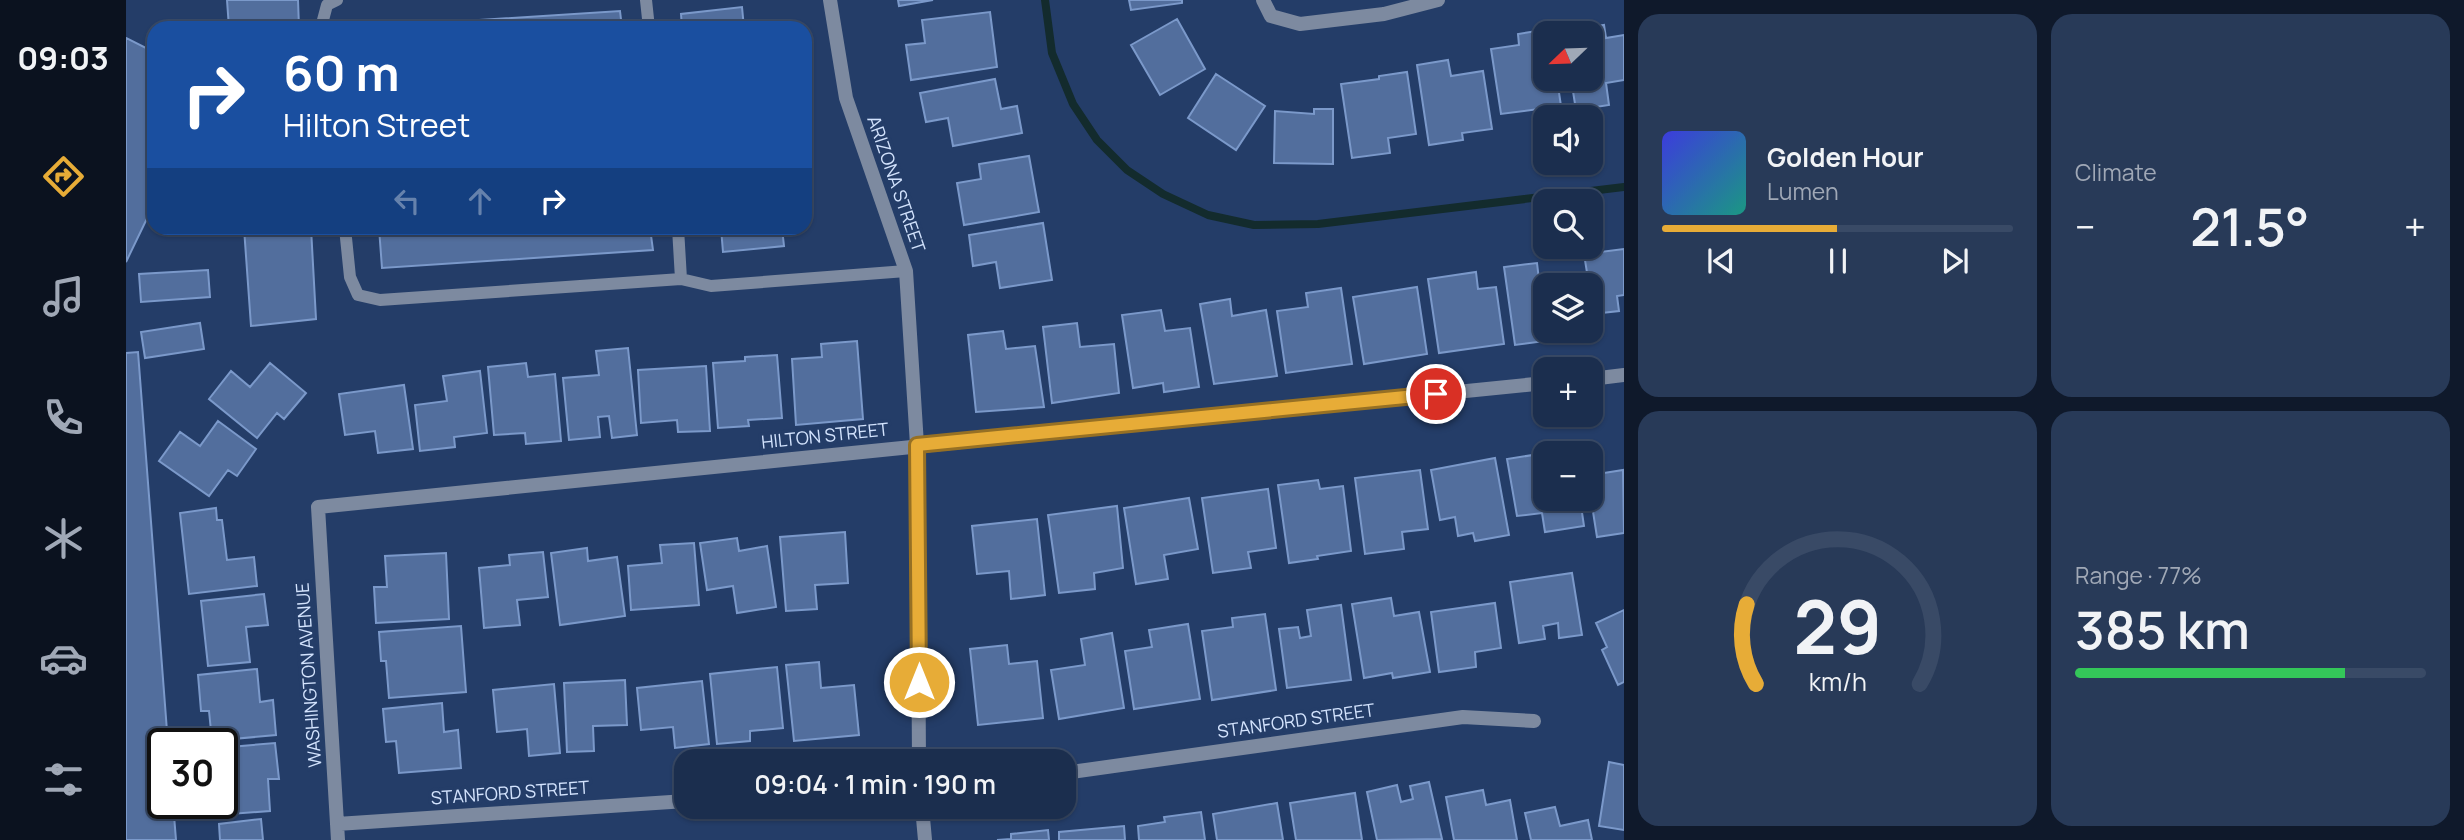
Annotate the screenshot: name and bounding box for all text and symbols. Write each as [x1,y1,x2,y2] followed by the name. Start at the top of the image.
[1533,21,1603,91] north arrow
[1533,21,1603,511] map controls
[17,36,109,80] text: 09:03
[283,39,400,106] text: 60 m
[168,49,259,140] icon: right
[283,103,470,147] text: Hilton Street
[1533,105,1603,175] button: sound
[862,112,932,255] street label: ARIZONA STREET
[1767,139,1924,175] text: Golden Hour
[39,152,88,201] icon: directions
[2075,156,2157,188] text: Climate
[1767,175,1839,207] text: Lumen
[388,182,426,220] icon: left
[461,182,499,220] icon: ahead
[534,182,572,220] icon: right
[1533,189,1603,259] button: search
[2190,191,2309,262] text: 21.5°
[2075,200,2096,252] text: −
[2404,200,2426,252] text: +
[1702,242,1740,280] icon: previous
[1819,242,1857,280] icon: pause
[1936,242,1974,280] icon: next
[39,272,88,321] icon: music
[1533,273,1603,343] button: layers
[1533,357,1603,427] button: +
[1406,364,1466,424] pin
[1417,375,1455,413] icon: arrive
[39,393,88,442] icon: phone
[760,416,890,454] street label: HILTON STREET
[1533,441,1603,511] button: −
[39,514,88,563] icon: climate
[2075,559,2202,591] text: Range · 77%
[1793,577,1882,677] text: 29
[290,582,326,768] street label: WASHINGTON AVENUE
[2075,594,2250,665] text: 385 km
[39,634,88,683] icon: car
[882,645,956,719] position arrow
[1808,664,1867,699] text: km/h
[1216,697,1376,743] street label: STANFORD STREET
[147,728,238,819] speed limit sign: 30
[39,755,88,804] icon: filters
[754,766,996,802] text: 09:04 · 1 min · 190 m
[430,774,590,810] street label: STANFORD STREET

